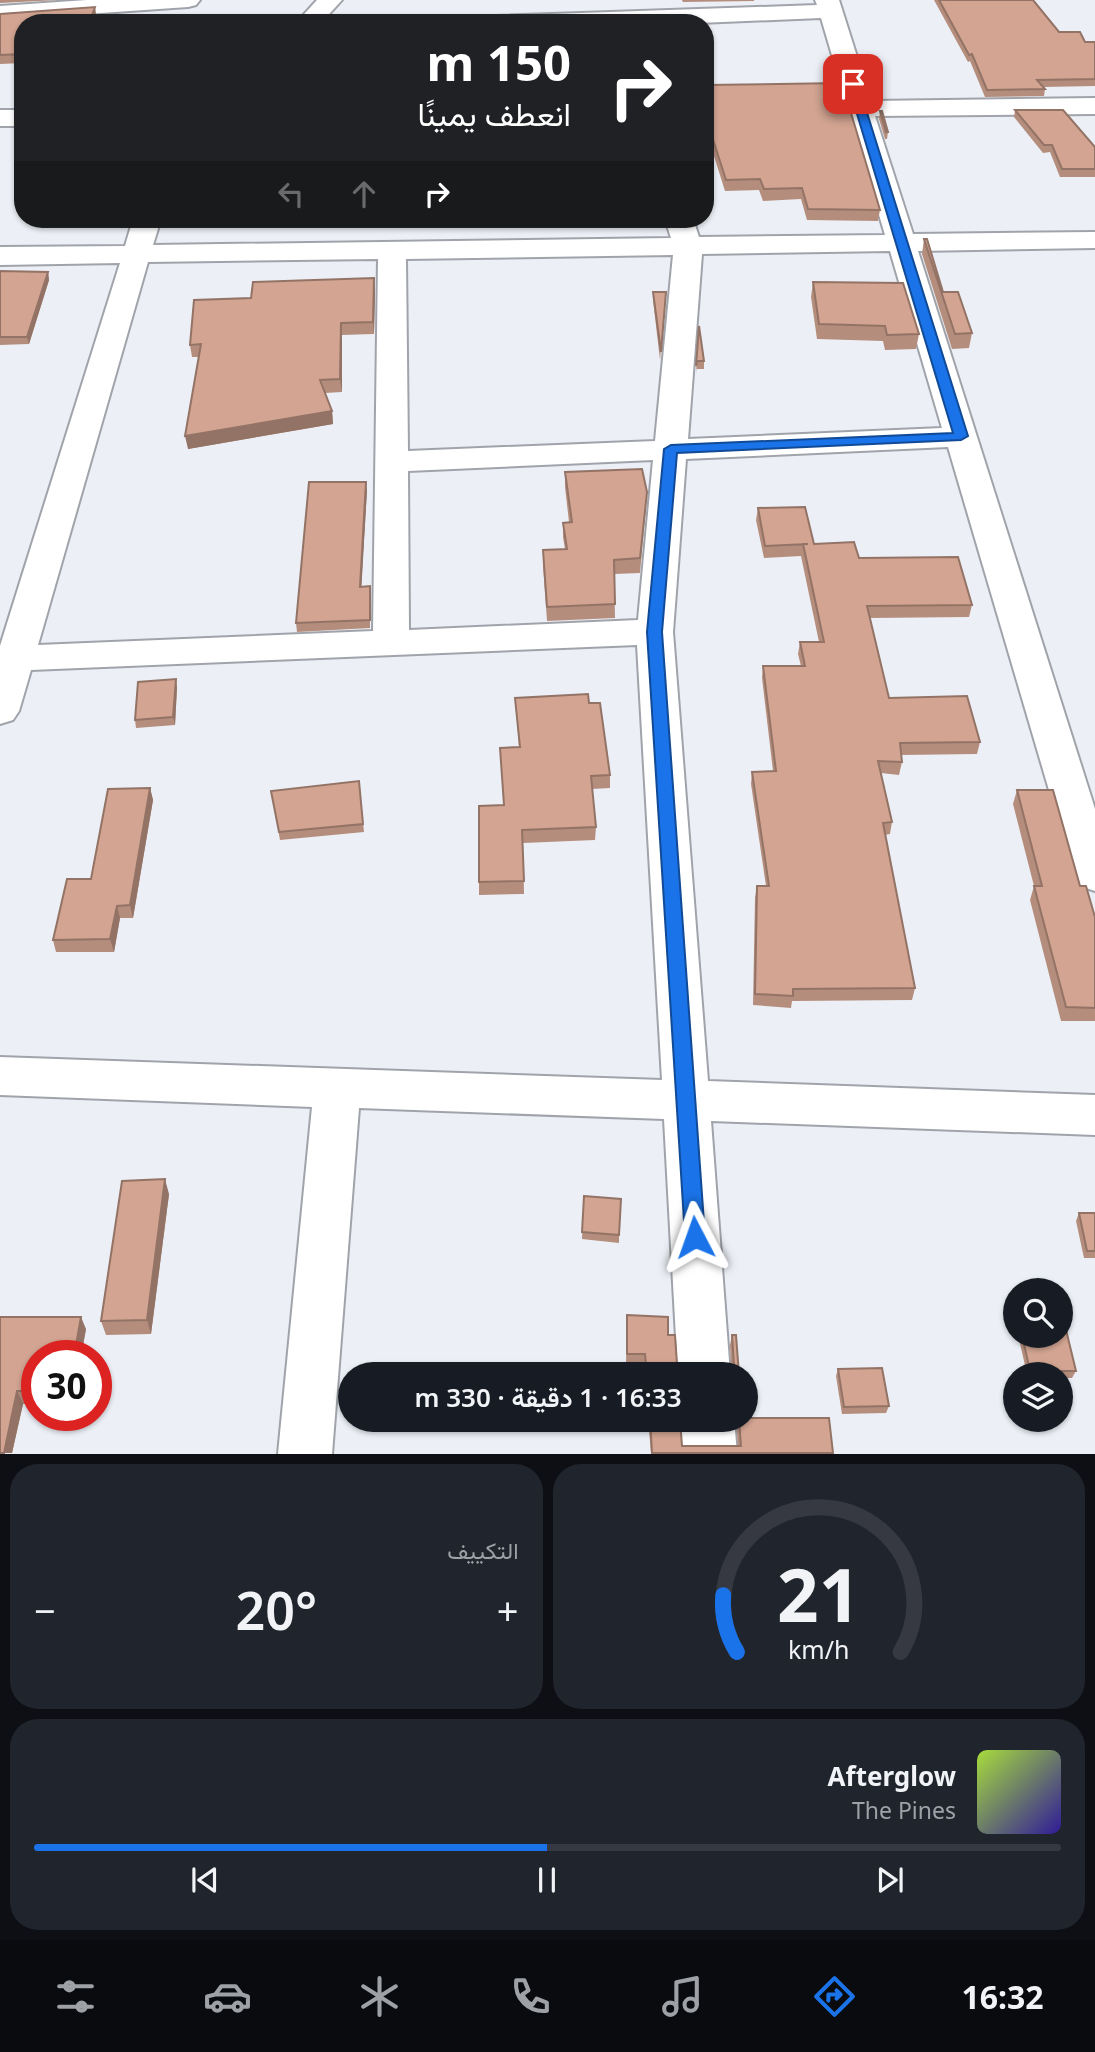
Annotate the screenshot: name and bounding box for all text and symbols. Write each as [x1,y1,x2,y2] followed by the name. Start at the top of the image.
[426,29,571,95] text: 150 m
[595,42,686,133] icon: right
[823,54,883,114] pin
[834,65,872,103] icon: arrive
[417,92,571,135] text: انعطف يمينًا
[272,175,310,213] icon: left
[345,175,383,213] icon: ahead
[418,175,456,213] icon: right
[658,1200,732,1274] position arrow
[1003,1278,1073,1432] map controls
[1003,1278,1073,1348] button: search
[21,1340,112,1431] speed limit sign: 30
[1003,1362,1073,1432] button: layers
[414,1379,682,1415] text: 16:33 · 1 دقيقة · 330 m
[447,1534,519,1566] text: التكييف
[777,1545,860,1644] text: 21
[235,1574,317,1645] text: 20°
[34,1584,56,1636] text: −
[497,1584,518,1636] text: +
[788,1632,850,1666] text: km/h
[828,1758,956,1794] text: Afterglow
[852,1794,956,1826] text: The Pines
[186,1861,224,1899] icon: previous
[528,1861,566,1899] icon: pause
[871,1861,909,1899] icon: next
[51,1972,100,2021] icon: filters
[203,1972,252,2021] icon: car
[355,1972,404,2021] icon: climate
[506,1972,555,2021] icon: phone
[658,1972,707,2021] icon: music
[810,1972,859,2021] icon: directions
[961,1975,1044,2018] text: 16:32

